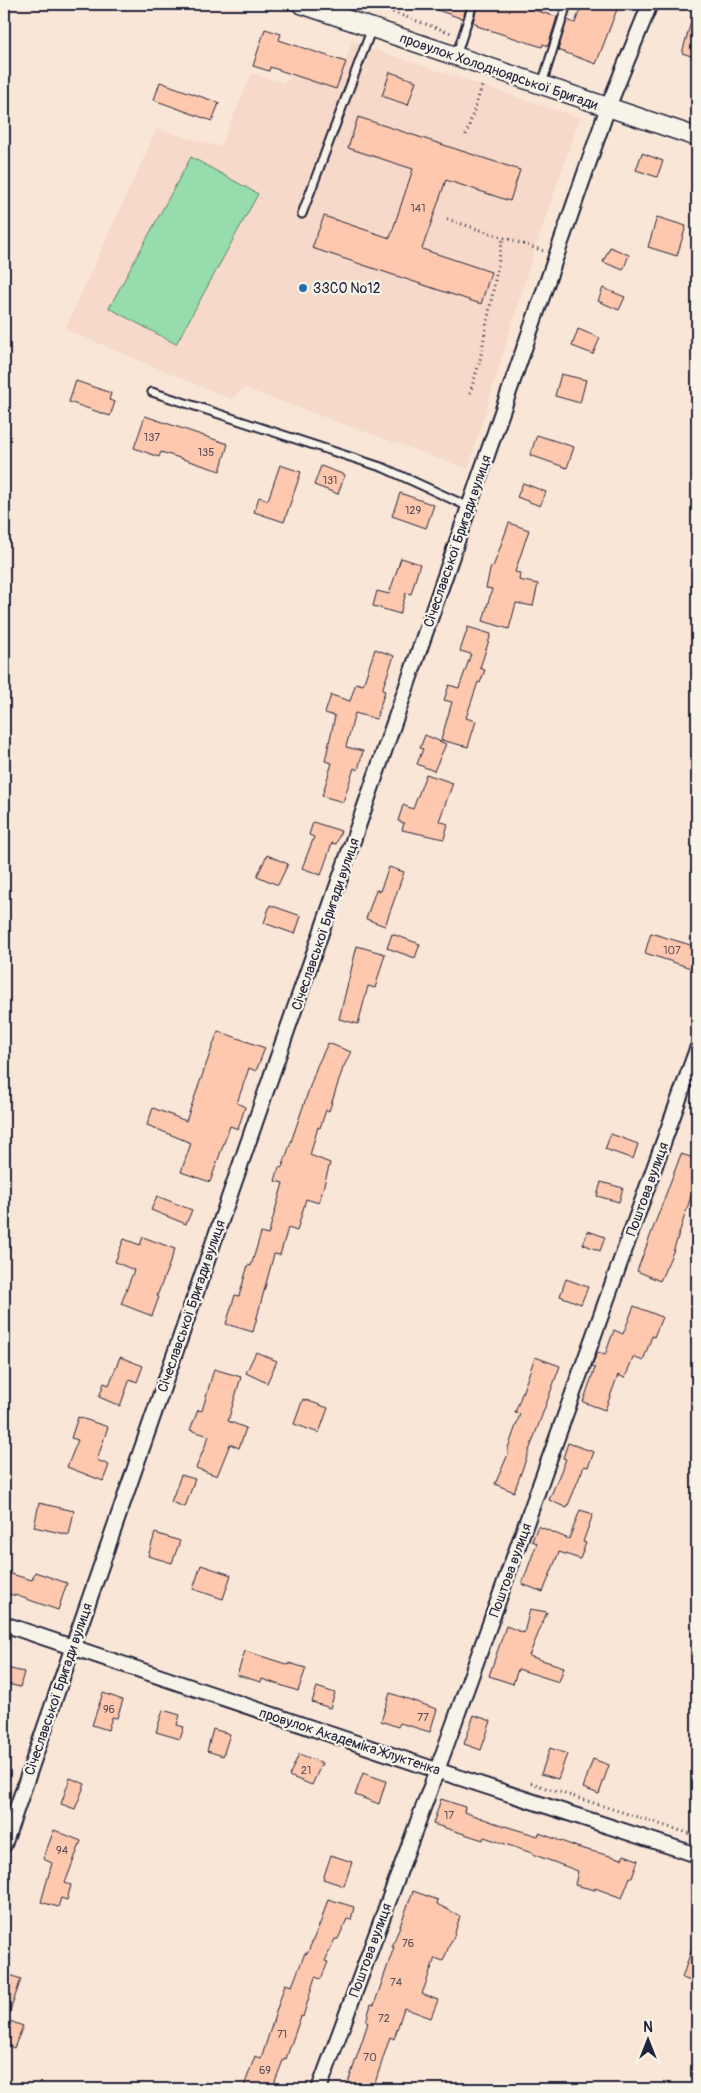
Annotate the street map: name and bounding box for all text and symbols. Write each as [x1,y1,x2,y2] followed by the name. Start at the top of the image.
[397,29,600,113] street label: провулок Холодноярської Бригади
[411,202,425,215] house number: 141
[313,280,381,297] place label: ЗЗСО №12
[297,282,309,294] marker: ЗЗСО №12
[144,431,160,444] house number: 137
[198,446,214,459] house number: 135
[420,453,495,630] street label: Січеславської Бригади вулиця
[323,474,337,487] house number: 131
[405,504,421,517] house number: 129
[288,836,363,1013] street label: Січеславської Бригади вулиця
[663,944,681,957] house number: 107
[623,1140,672,1238] street label: Поштова вулиця
[154,1218,229,1395] street label: Січеславської Бригади вулиця
[486,1521,535,1619] street label: Поштова вулиця
[21,1601,96,1778] street label: Січеславської Бригади вулиця
[103,1703,115,1716] house number: 96
[257,1704,443,1779] street label: провулок Академіка Жлуктенка
[417,1711,429,1724] house number: 77
[301,1764,311,1777] house number: 21
[444,1809,454,1822] house number: 17
[56,1844,69,1857] house number: 94
[346,1901,395,1999] street label: Поштова вулиця
[402,1937,414,1950] house number: 76
[390,1976,403,1989] house number: 74
[378,2012,390,2025] house number: 72
[624,2016,674,2066] north arrow
[643,2019,653,2036] text: N
[277,2028,287,2041] house number: 71
[363,2051,377,2064] house number: 70
[259,2064,271,2077] house number: 69

